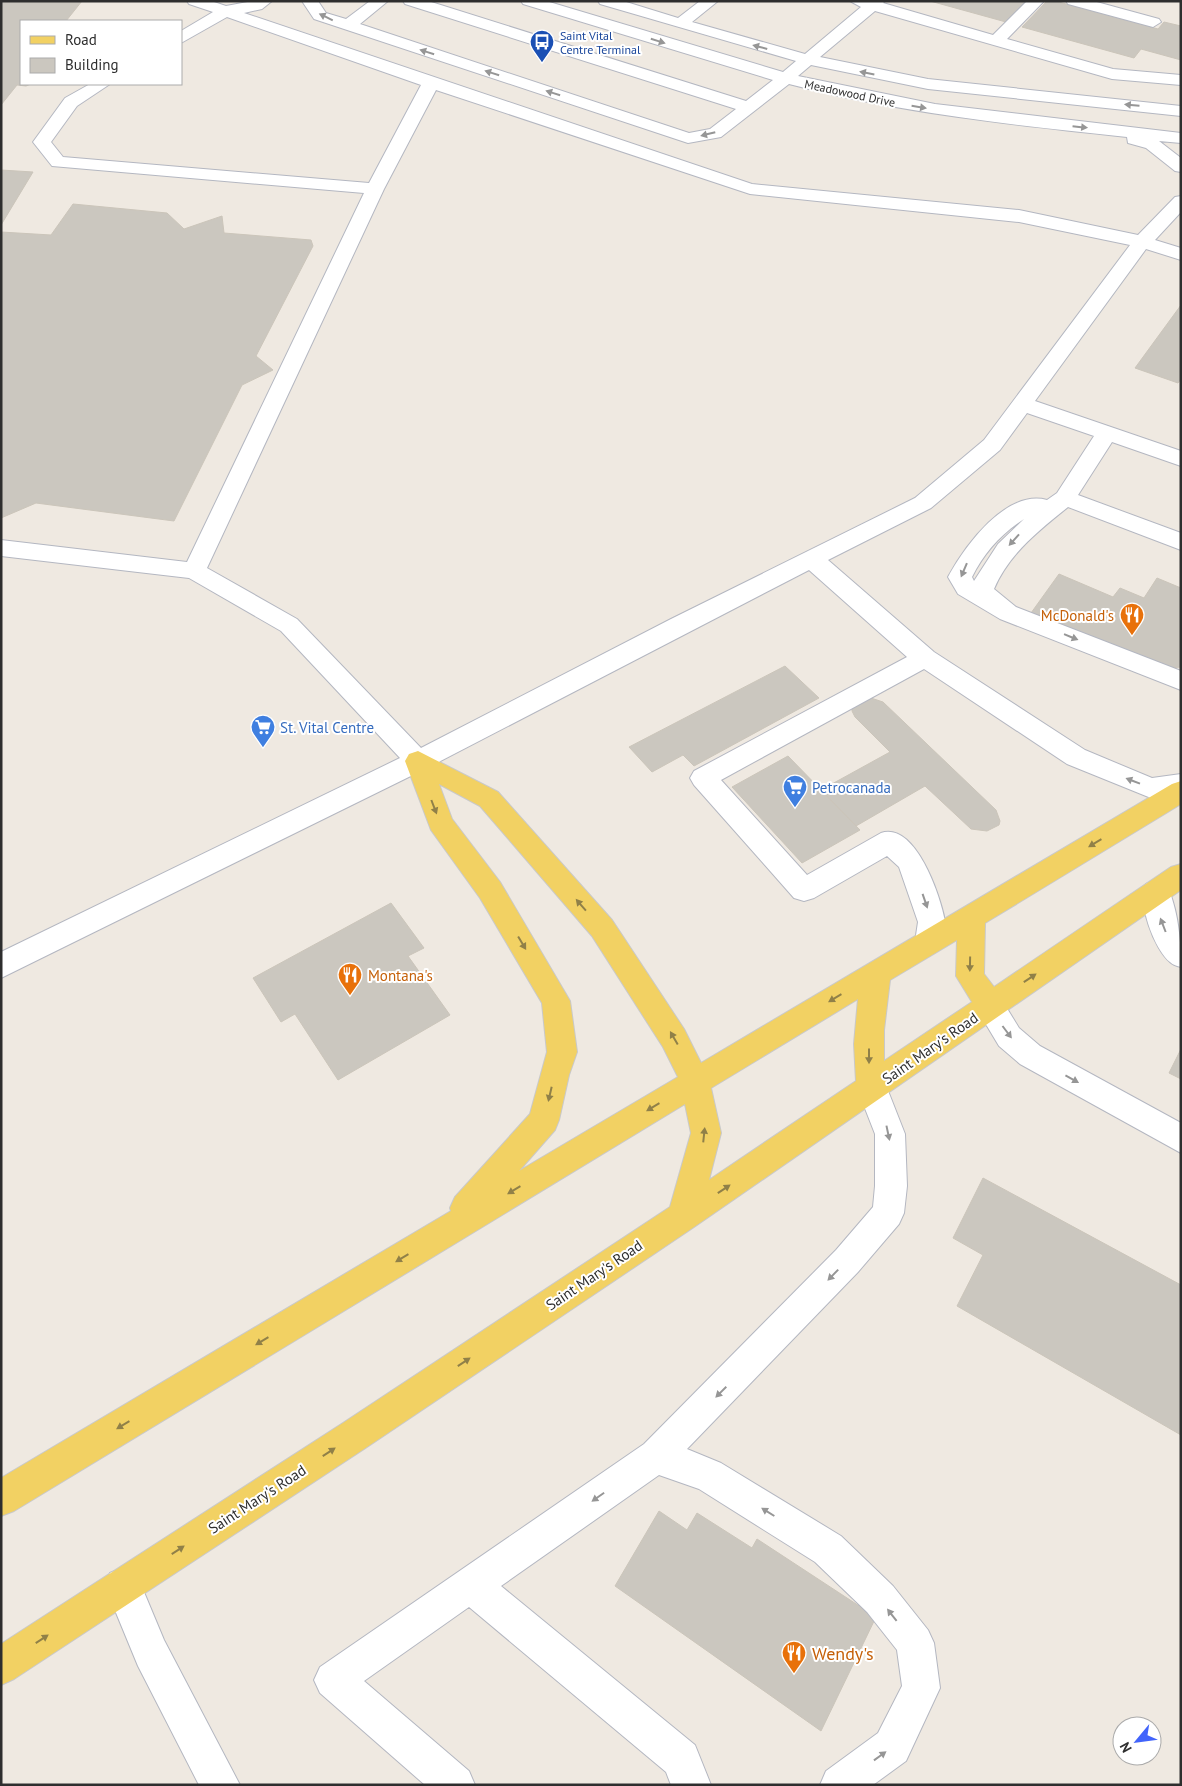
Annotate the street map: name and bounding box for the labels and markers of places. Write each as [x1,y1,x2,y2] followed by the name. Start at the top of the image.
[560,28,641,57] place label: Saint Vital Centre Terminal
[529,29,555,63] bus stop icon: Saint Vital Centre Terminal
[1119,602,1145,636] restaurant icon: McDonald's
[1041,606,1114,625] place label: McDonald's
[250,714,276,748] supermarket icon: St. Vital Centre
[280,718,374,737] place label: St. Vital Centre
[782,774,808,808] supermarket icon: Petrocanada
[812,778,891,797] place label: Petrocanada
[337,962,363,996] restaurant icon: Montana's
[368,966,433,985] place label: Montana's
[781,1640,807,1674] restaurant icon: Wendy's
[812,1642,874,1665] place label: Wendy's

